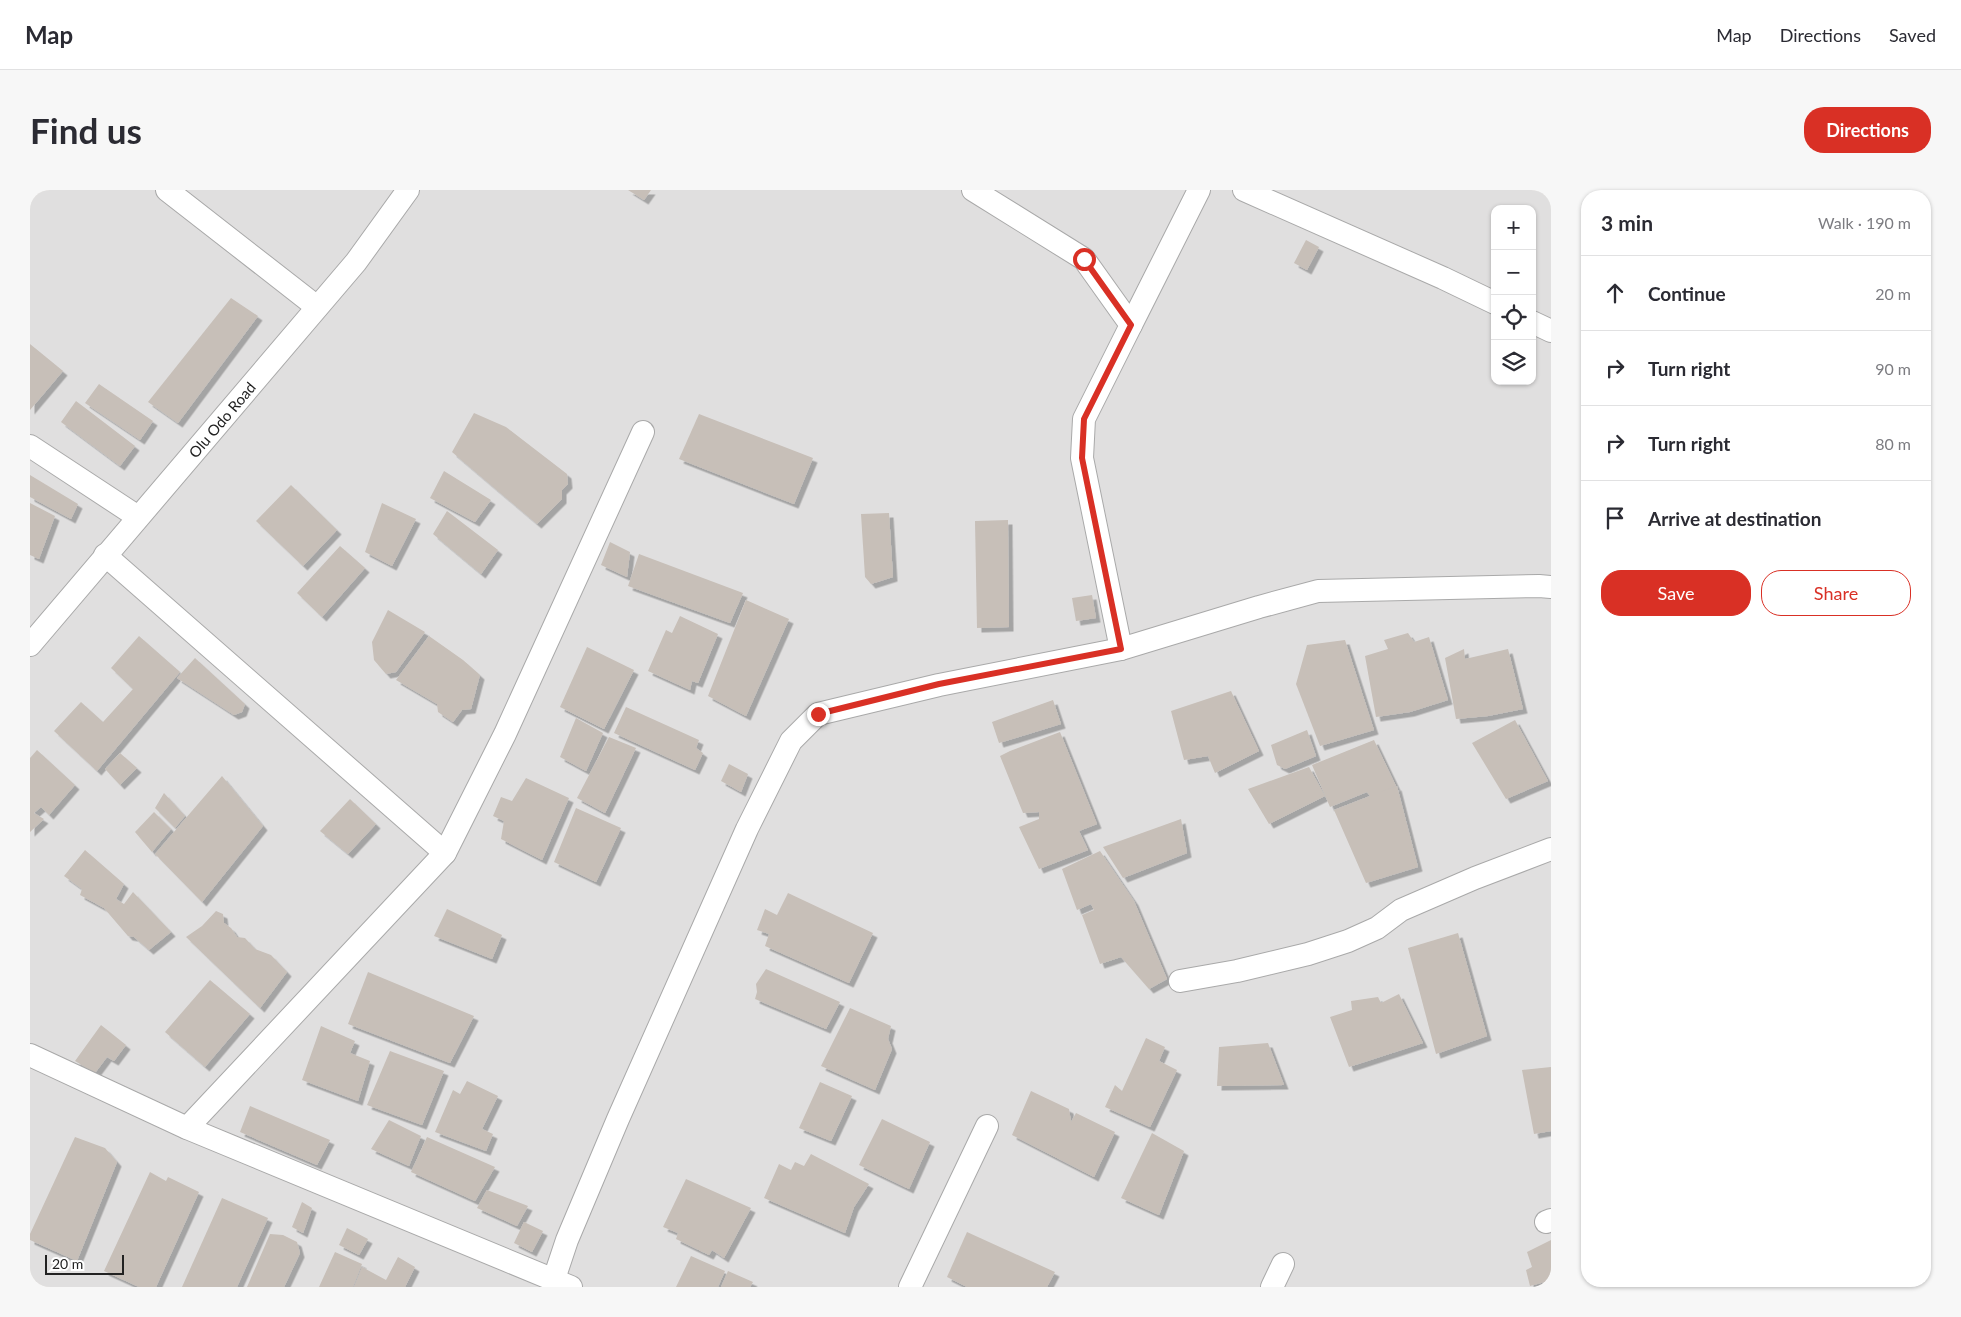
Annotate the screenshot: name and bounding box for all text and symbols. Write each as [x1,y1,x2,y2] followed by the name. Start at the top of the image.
[25,20,73,49] text: Map
[1716,24,1752,46] text: Map
[1780,24,1861,46] text: Directions
[1889,24,1936,46] text: Saved
[1804,107,1931,153] button: Directions
[30,109,142,151] text: Find us
[1491,205,1536,385] map controls
[1491,205,1536,250] button: +
[1601,210,1653,235] text: 3 min
[1818,213,1911,232] text: Walk · 190 m
[1073,248,1096,271] route start
[1491,250,1536,295] button: −
[1601,279,1629,307] icon: ahead
[1648,282,1726,305] text: Continue
[1875,284,1911,303] text: 20 m
[1491,295,1536,340] button: locate
[1491,340,1536,385] button: layers
[1601,354,1629,382] icon: right
[1648,357,1730,380] text: Turn right
[1875,359,1911,378] text: 90 m
[185,378,259,461] street label: Olu Odo Road
[1601,429,1629,457] icon: right
[1648,432,1730,455] text: Turn right
[1875,434,1911,453] text: 80 m
[1601,504,1629,532] icon: arrive
[1648,507,1821,530] text: Arrive at destination
[1601,570,1751,616] button: Save
[1761,570,1911,616] button: Share
[807,703,830,726] route end
[45,1252,124,1275] scale bar
[52,1255,83,1272] text: 20 m

